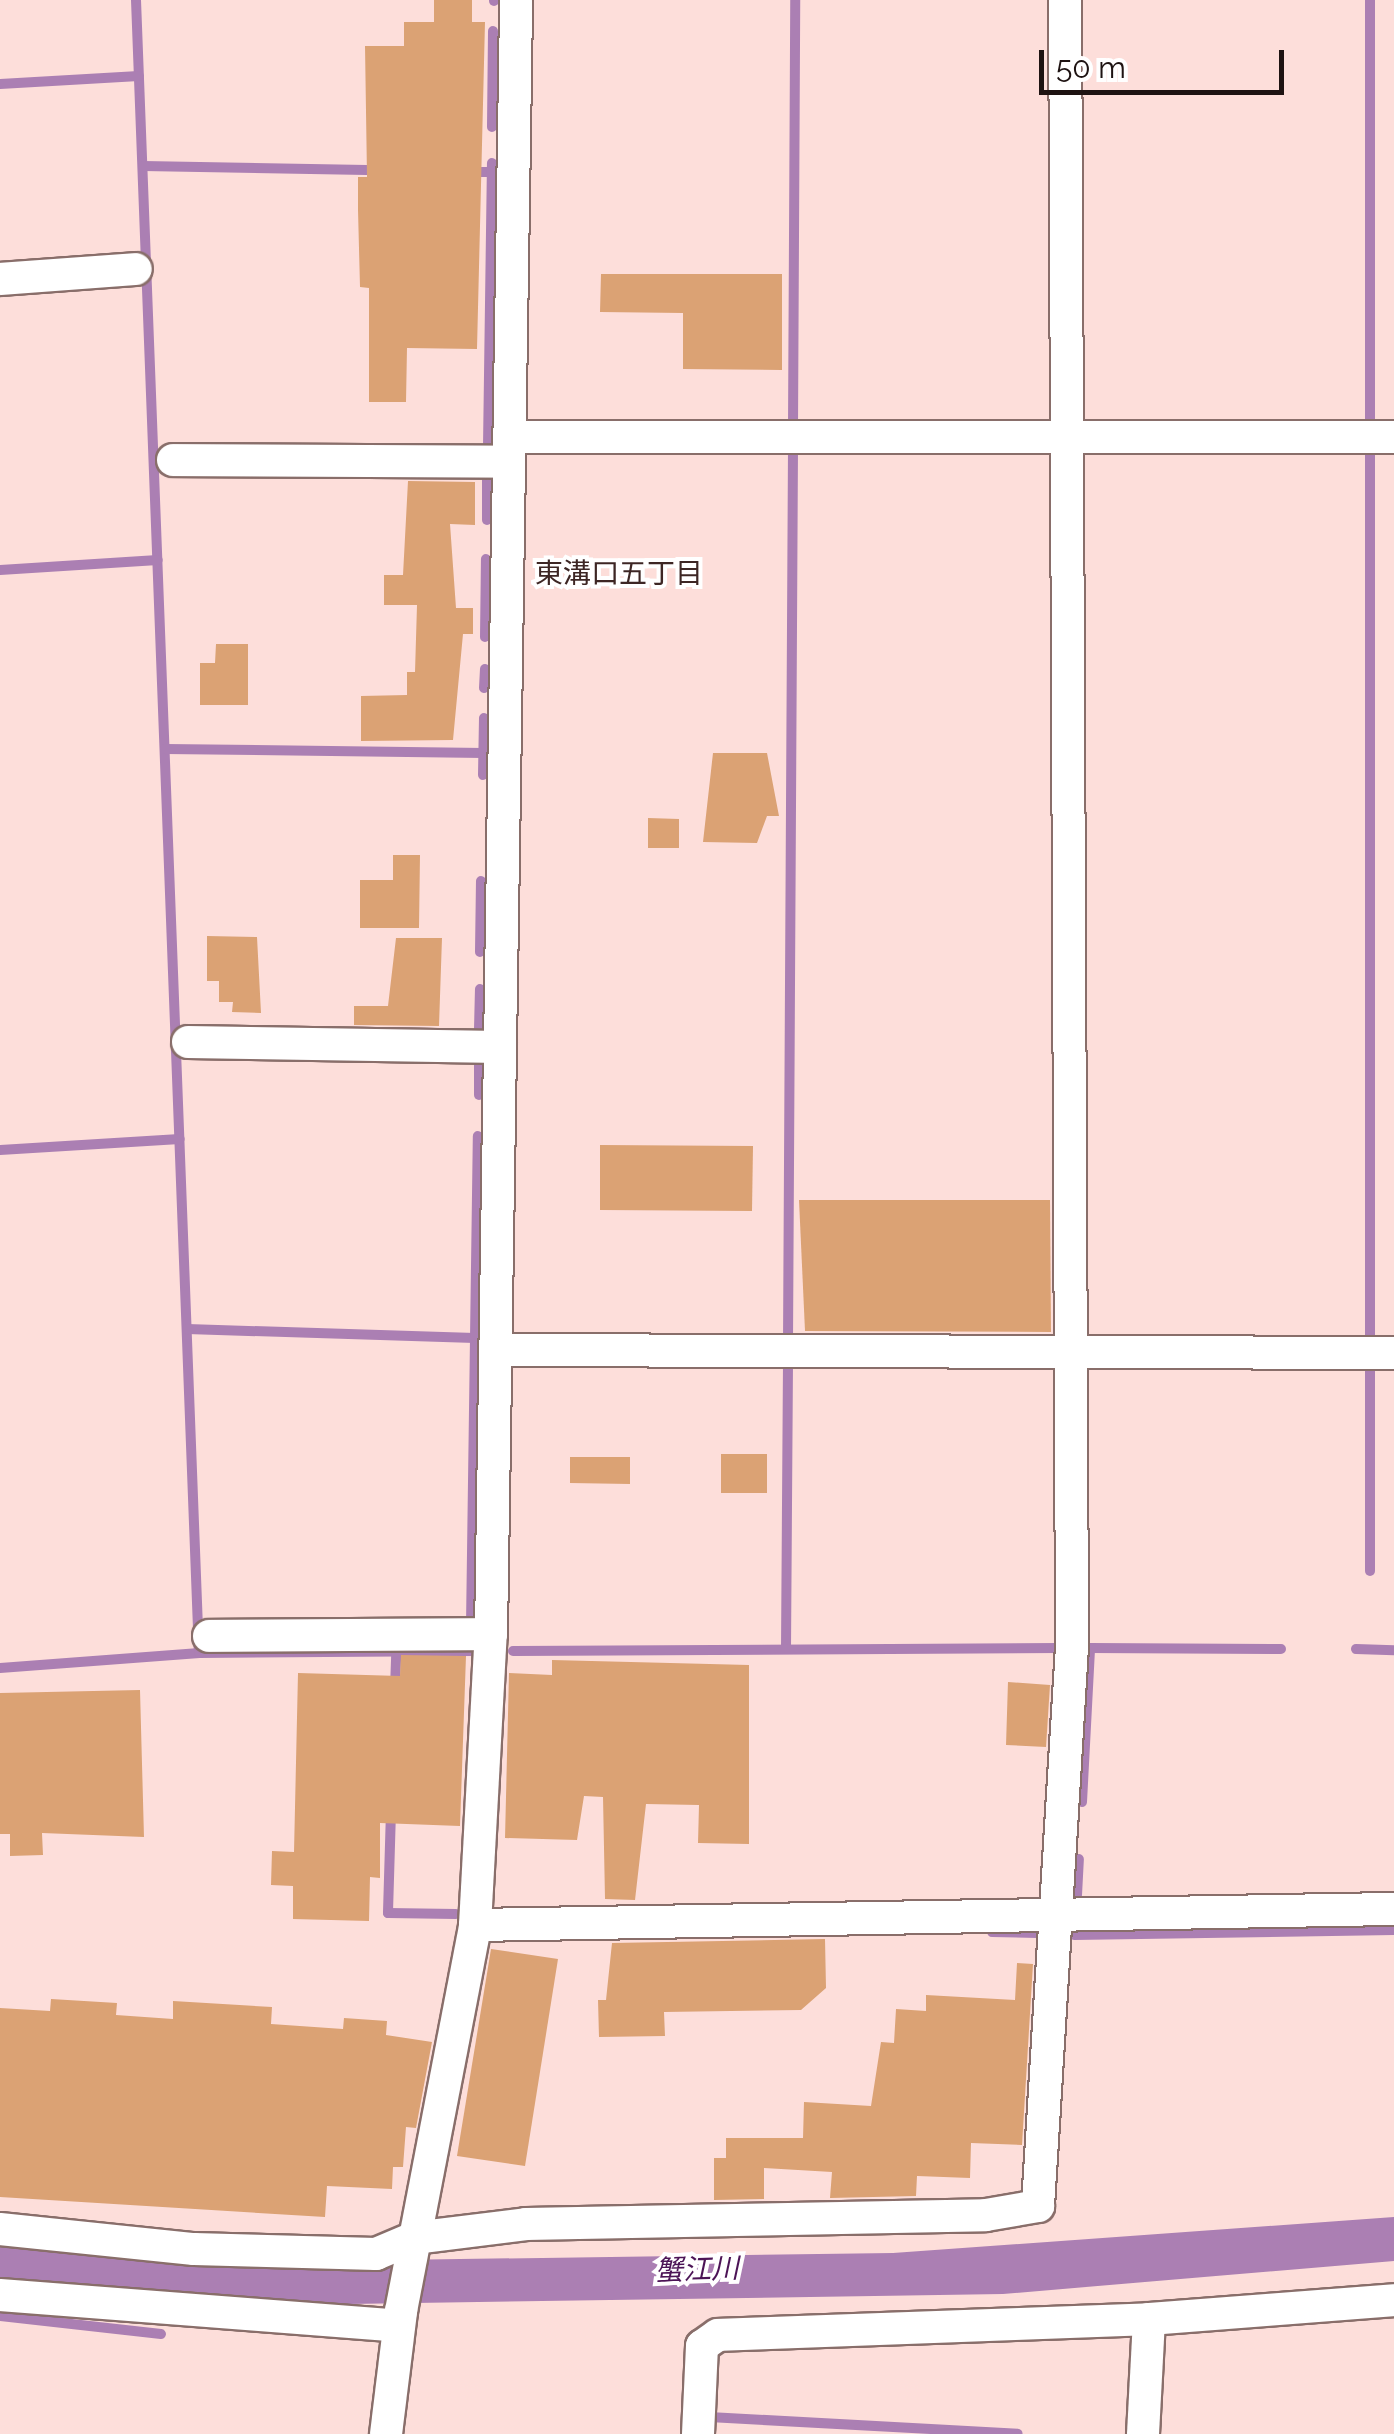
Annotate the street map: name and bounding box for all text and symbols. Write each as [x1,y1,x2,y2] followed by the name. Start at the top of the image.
[1044,30,1289,92] scale bar
[1056,50,1126,85] text: 50 m
[535,557,703,591] district label: 東溝口五丁目
[654,2252,740,2288] water label: 蟹江川

